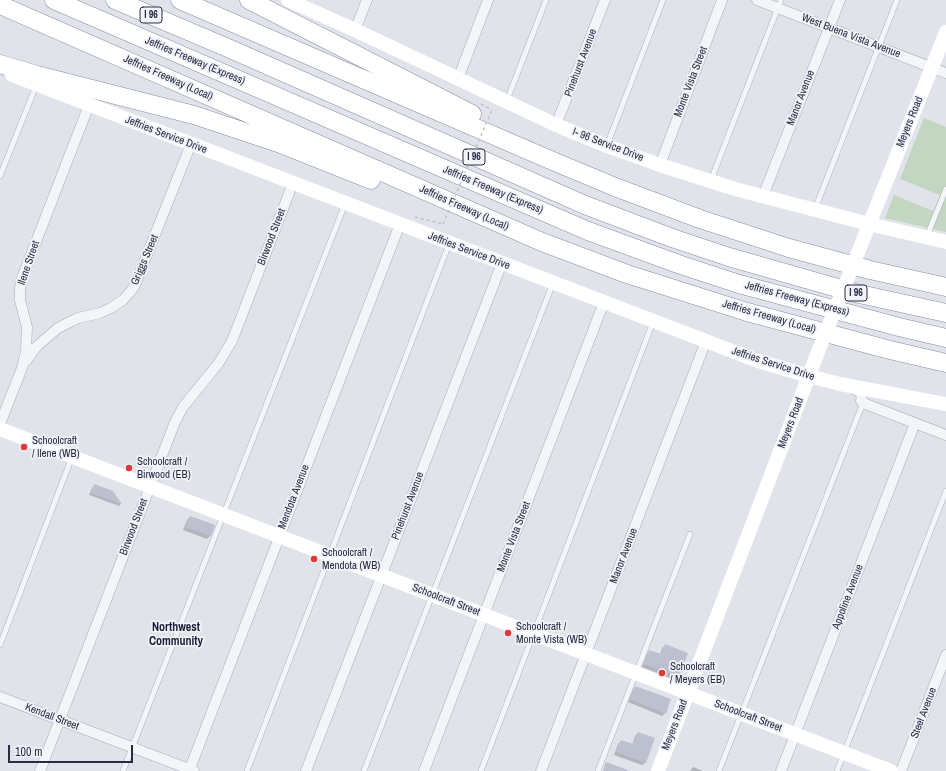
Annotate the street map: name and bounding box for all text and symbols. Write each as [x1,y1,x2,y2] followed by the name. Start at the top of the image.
[140,7,162,23] road number: I 96
[800,11,902,61] street label: West Buena Vista Avenue
[562,27,600,99] street label: Pinehurst Avenue
[143,34,247,88] street label: Jeffries Freeway (Express)
[671,45,711,119] street label: Monte Vista Street
[121,52,215,104] street label: Jeffries Freeway (Local)
[784,68,818,128] street label: Manor Avenue
[894,95,926,149] street label: Meyers Road
[123,113,209,157] street label: Jeffries Service Drive
[571,125,645,165] street label: I- 96 Service Drive
[463,149,485,165] road number: I 96
[441,163,545,217] street label: Jeffries Freeway (Express)
[417,182,511,234] street label: Jeffries Freeway (Local)
[255,207,289,267] street label: Birwood Street
[426,229,512,273] street label: Jeffries Service Drive
[128,233,162,287] street label: Griggs Street
[15,239,43,287] street label: Ilene Street
[743,279,851,319] street label: Jeffries Freeway (Express)
[845,285,867,301] road number: I 96
[721,297,817,337] street label: Jeffries Freeway (Local)
[730,344,816,384] street label: Jeffries Service Drive
[775,396,807,450] street label: Meyers Road
[32,434,80,460] place label: Schoolcraft / Ilene (WB)
[19,442,29,452] marker: Schoolcraft / Ilene (WB)
[137,455,191,481] place label: Schoolcraft / Birwood (EB)
[124,463,134,473] marker: Schoolcraft / Birwood (EB)
[276,463,312,531] street label: Mendota Avenue
[389,470,427,542] street label: Pinehurst Avenue
[117,497,151,557] street label: Birwood Street
[494,500,534,574] street label: Monte Vista Street
[607,526,641,586] street label: Manor Avenue
[322,546,380,572] place label: Schoolcraft / Mendota (WB)
[309,554,319,564] marker: Schoolcraft / Mendota (WB)
[830,563,866,631] street label: Appoline Avenue
[410,581,482,619] street label: Schoolcraft Street
[516,620,587,646] place label: Schoolcraft / Monte Vista (WB)
[149,621,203,649] district label: Northwest Community
[503,628,513,638] marker: Schoolcraft / Monte Vista (WB)
[670,660,725,686] place label: Schoolcraft / Meyers (EB)
[657,668,667,678] marker: Schoolcraft / Meyers (EB)
[908,686,940,740] street label: Steel Avenue
[712,697,784,735] street label: Schoolcraft Street
[659,698,691,752] street label: Meyers Road
[23,701,81,733] street label: Kendall Street
[10,737,135,763] scale bar
[15,744,42,760] text: 100 m

